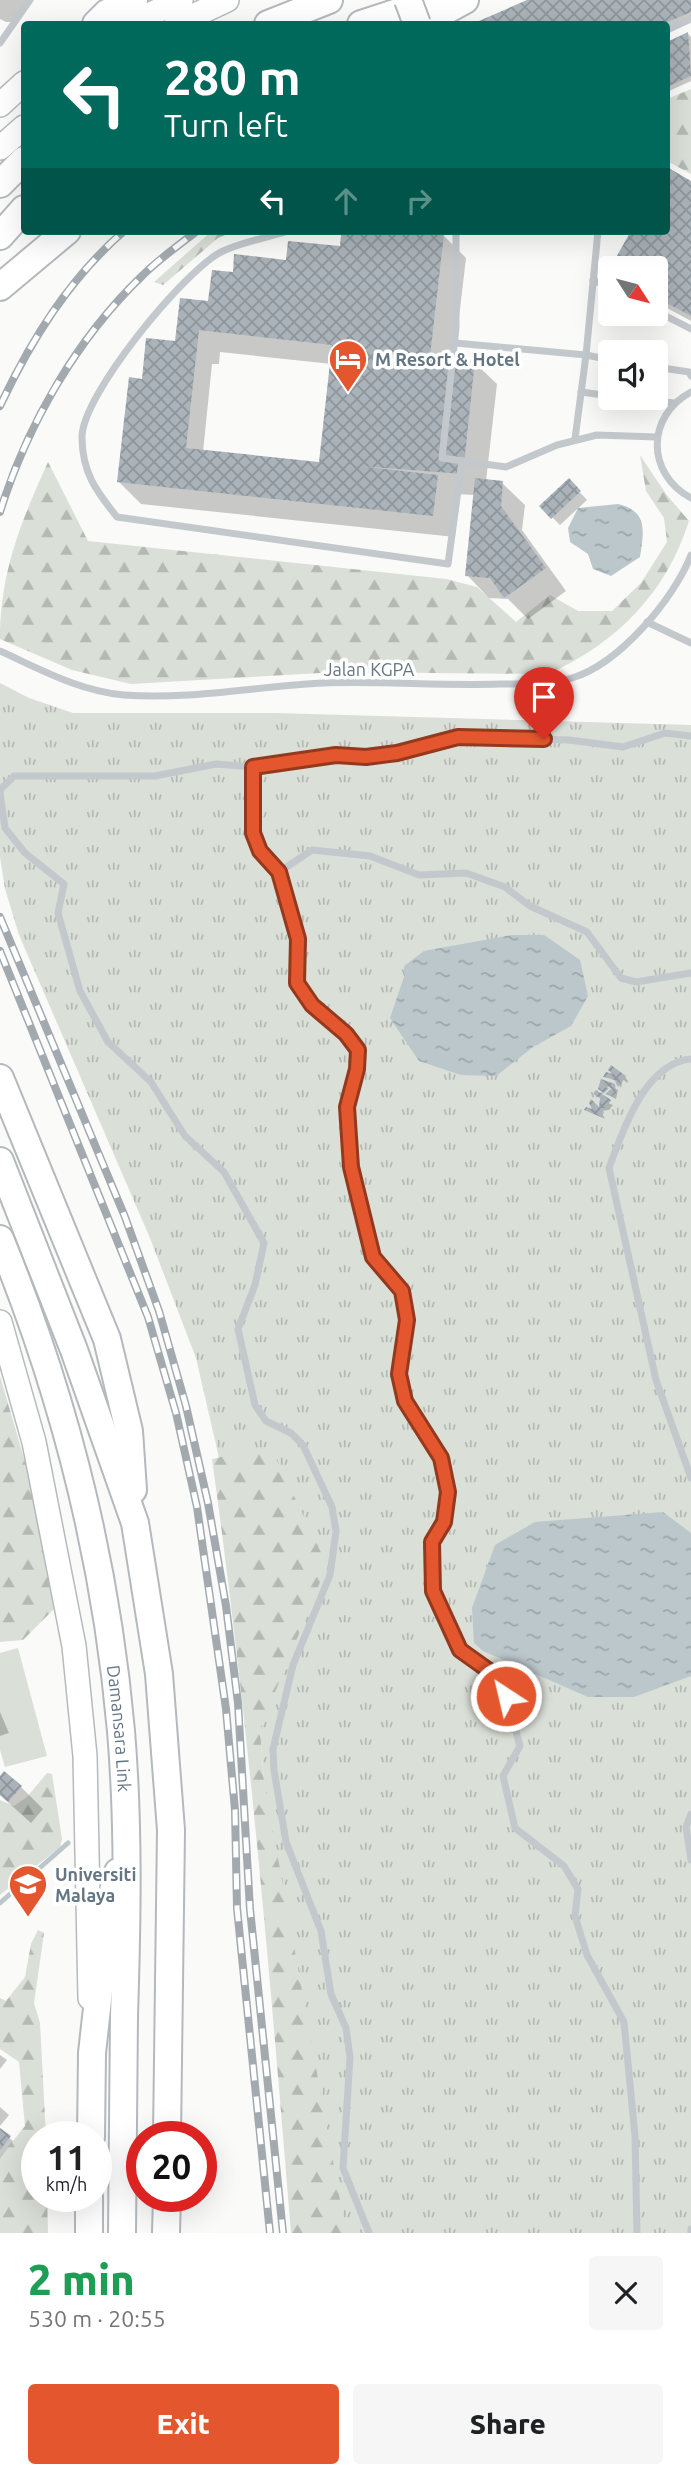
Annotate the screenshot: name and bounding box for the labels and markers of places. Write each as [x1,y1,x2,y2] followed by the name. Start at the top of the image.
[327,338,369,393] hotel icon: M Resort & Hotel
[375,349,520,369] place label: M Resort & Hotel
[514,667,574,739] pin
[7,1863,49,1918] school or university icon: Universiti Malaya
[55,1864,136,1905] place label: Universiti Malaya

